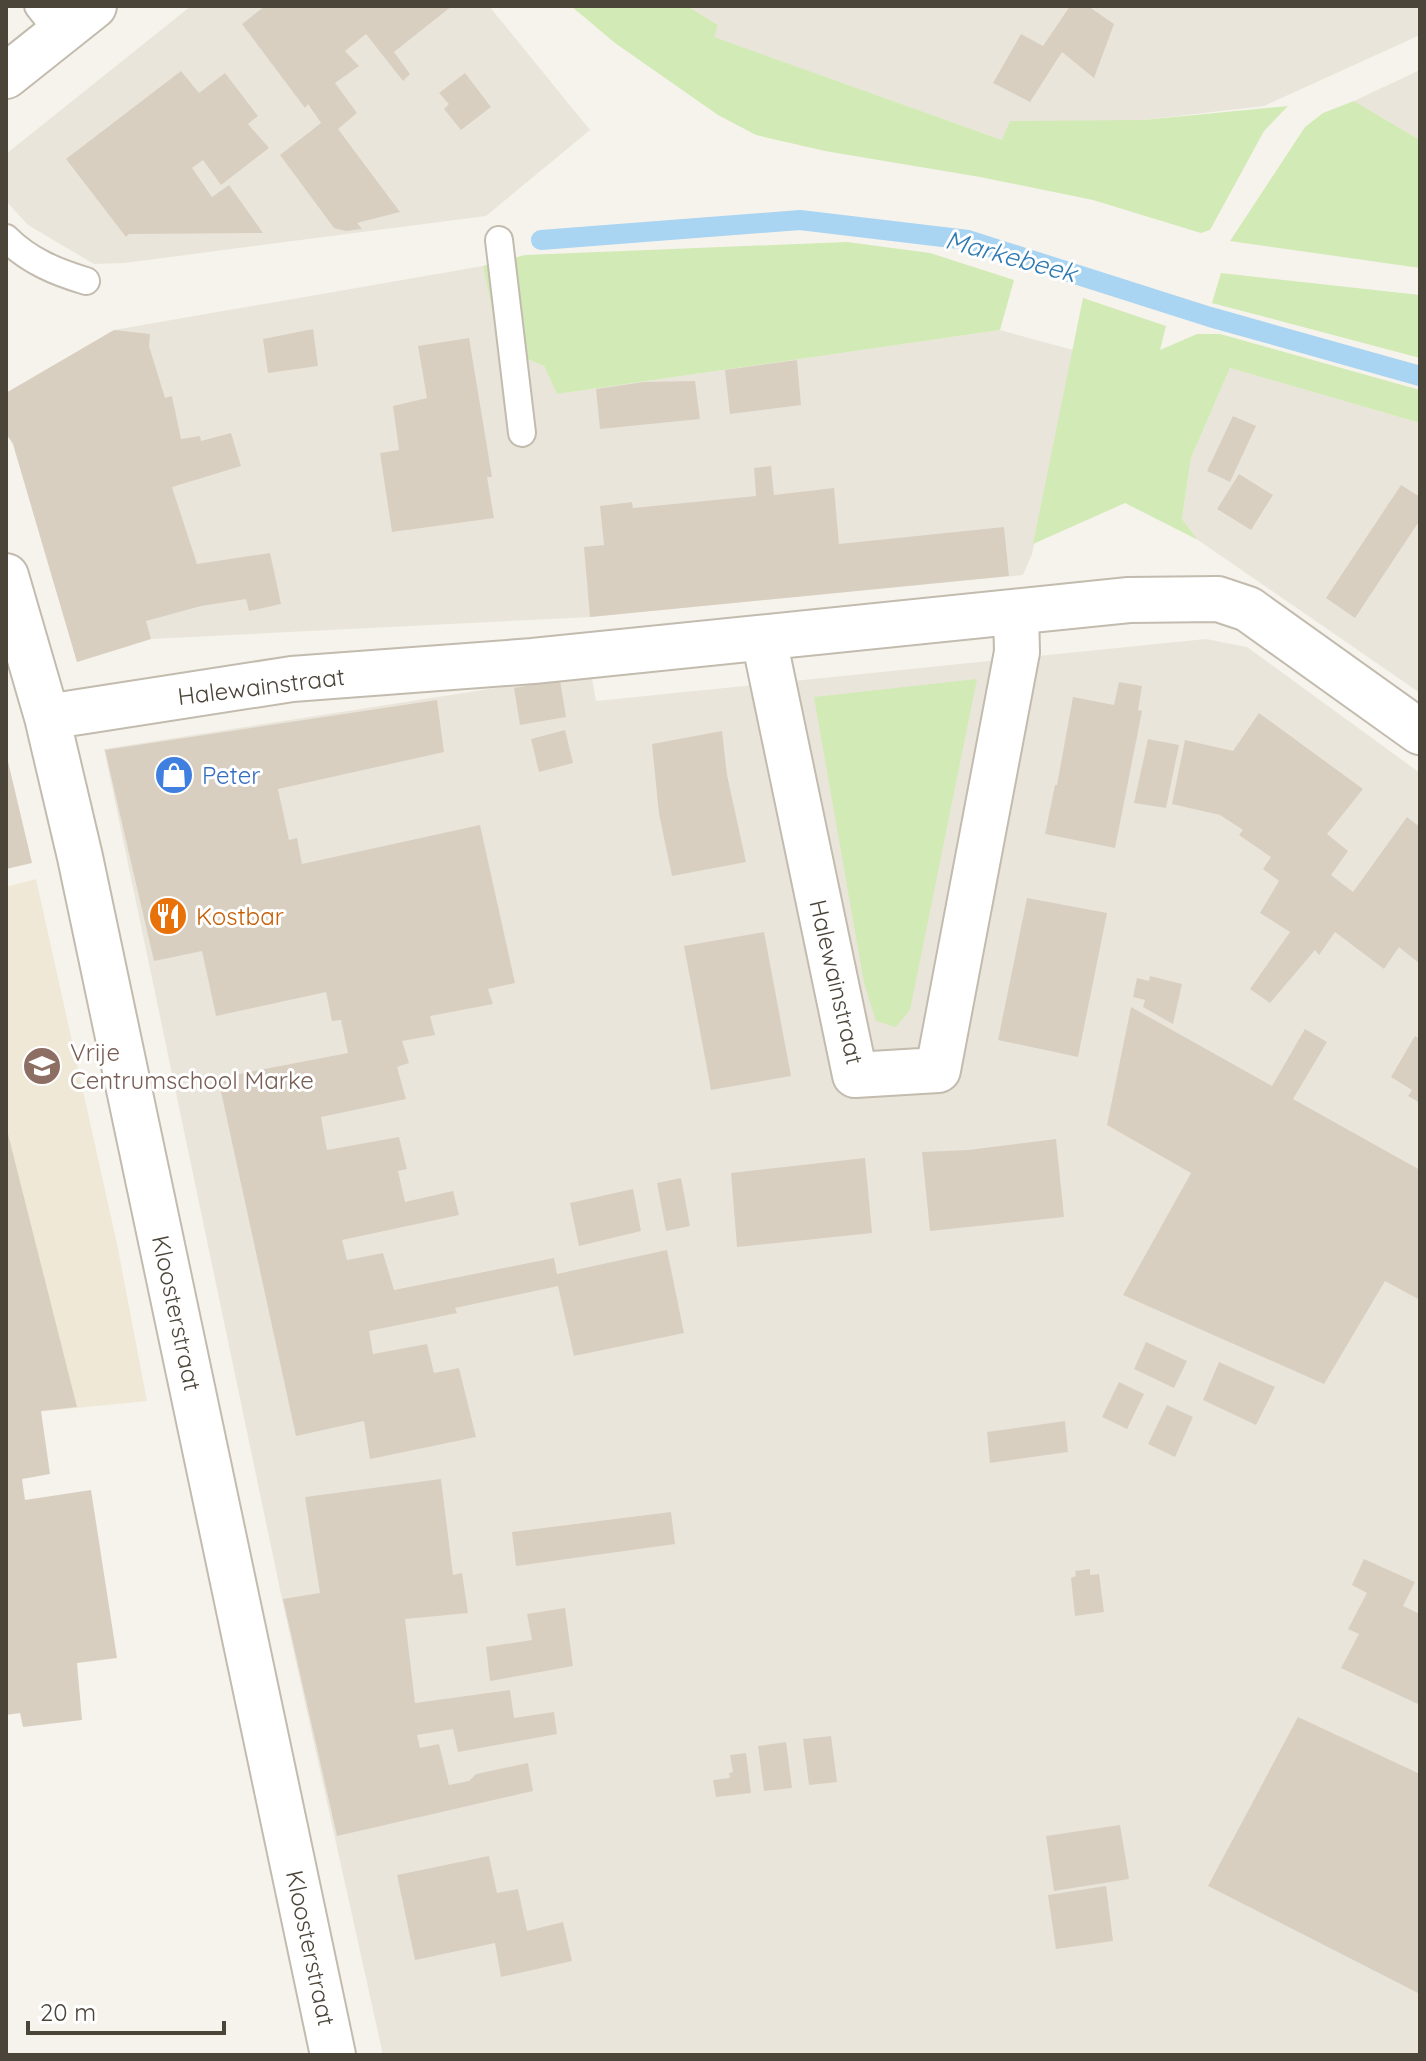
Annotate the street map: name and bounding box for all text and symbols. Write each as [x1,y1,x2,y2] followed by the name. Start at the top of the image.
[942,223,1082,290] water label: Markebeek
[176,661,346,711] street label: Halewainstraat
[153,754,195,796] shop icon: Peter
[202,760,260,790] place label: Peter
[147,895,189,937] restaurant icon: Kostbar
[803,897,871,1067] street label: Halewainstraat
[196,901,284,931] place label: Kostbar
[70,1037,314,1095] place label: Vrije Centrumschool Marke
[21,1045,63,1087] school or university icon: Vrije Centrumschool Marke
[146,1232,208,1394] street label: Kloosterstraat
[280,1867,342,2029] street label: Kloosterstraat
[28,1985,224,2035] scale bar
[40,1997,96,2027] text: 20 m

